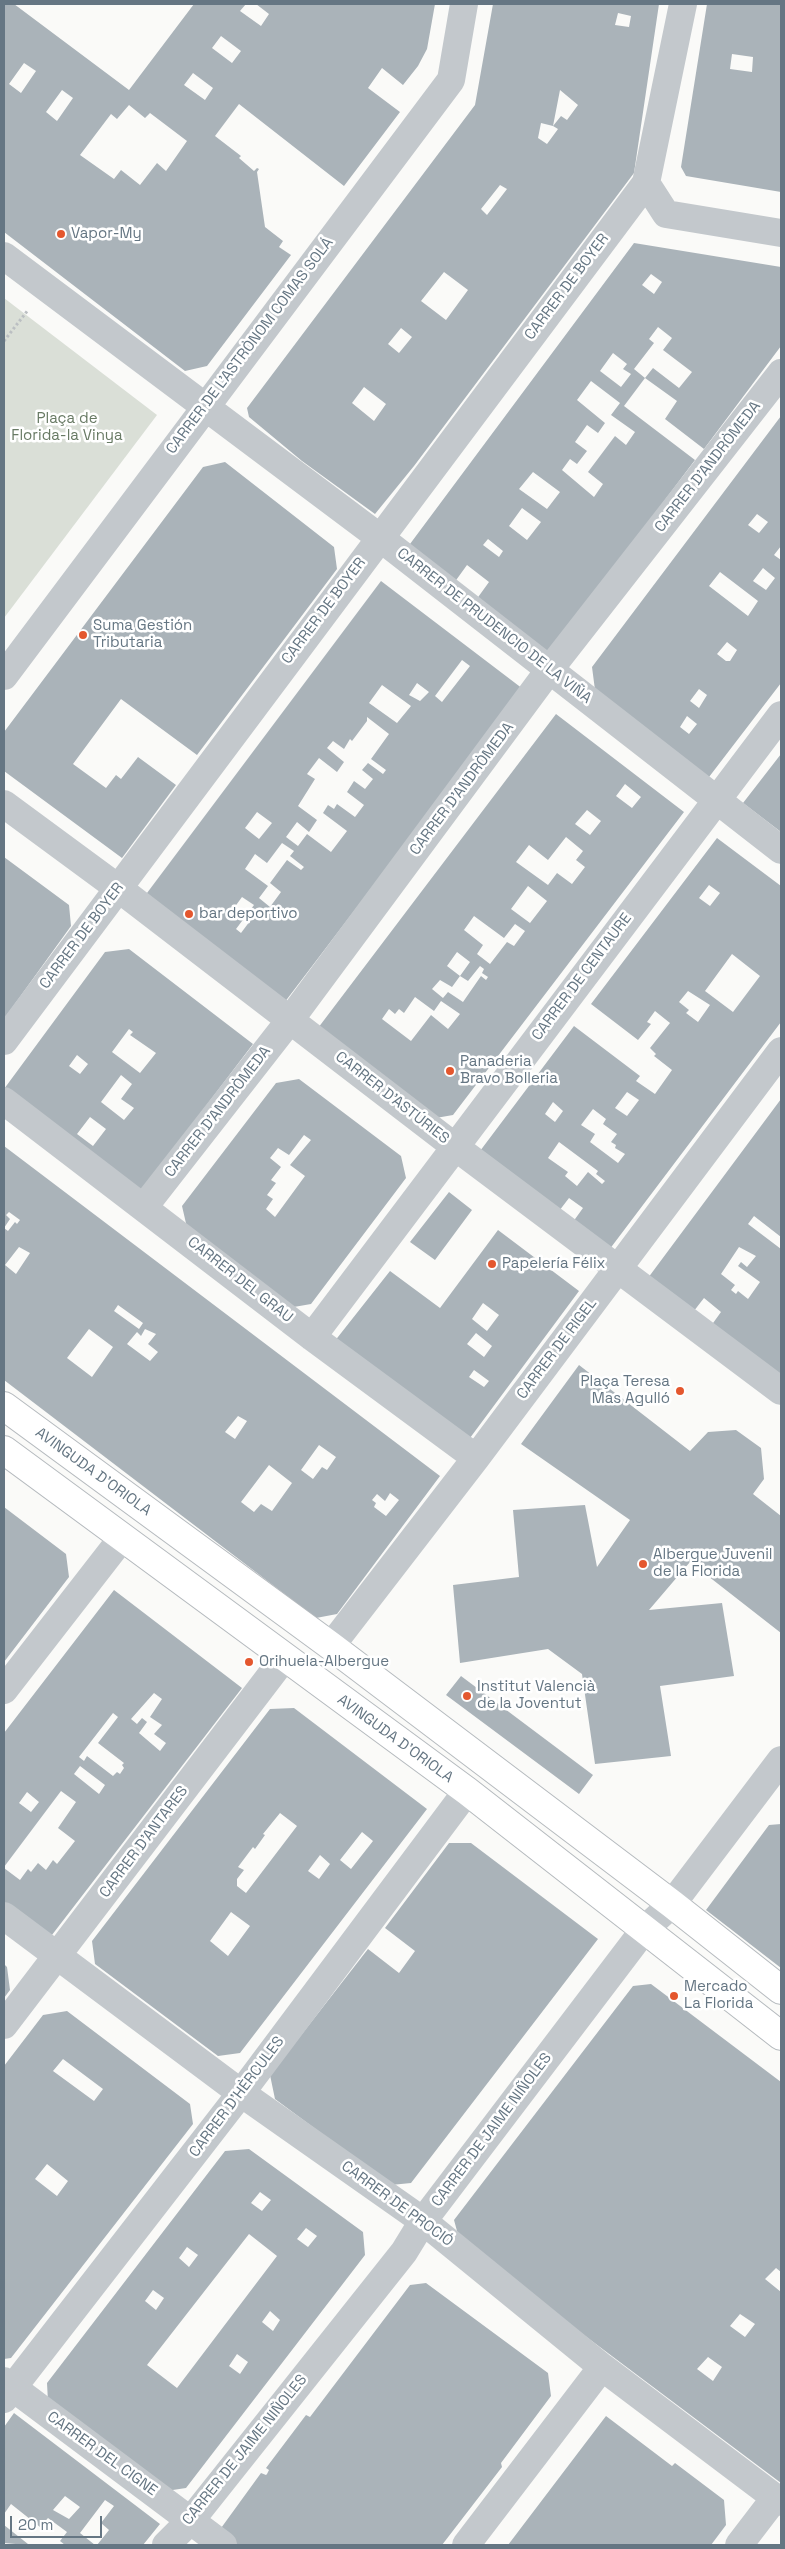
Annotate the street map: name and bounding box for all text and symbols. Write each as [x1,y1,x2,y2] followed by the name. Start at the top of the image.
[71,225,142,243] place label: Vapor-My
[55,228,67,240] marker: Vapor-My
[521,230,613,344] street label: CARRER DE BOYER
[163,234,337,458] street label: CARRER DE L'ASTRÒNOM COMAS SOLÁ
[651,398,765,536] street label: CARRER D'ANDRÒMEDA
[11,410,123,445] park label: Plaça de Florida-la Vinya
[393,544,595,708] street label: CARRER DE PRUDENCIO DE LA VIÑA
[278,554,370,668] street label: CARRER DE BOYER
[93,617,192,652] place label: Suma Gestión Tributaria
[77,629,89,641] marker: Suma Gestión Tributaria
[406,719,518,859] street label: CARRER D'ANDRÒMEDA
[36,879,128,993] street label: CARRER DE BOYER
[199,905,298,923] place label: bar deportivo
[183,908,195,920] marker: bar deportivo
[528,910,636,1044] street label: CARRER DE CENTAURE
[161,1043,275,1181] street label: CARRER D'ANDRÒMEDA
[331,1048,453,1148] street label: CARRER D'ASTÚRIES
[460,1053,558,1088] place label: Panaderia Bravo Bolleria
[444,1065,456,1077] marker: Panaderia Bravo Bolleria
[184,1233,296,1327] street label: CARRER DEL GRAU
[502,1255,606,1273] place label: Papelería Félix
[486,1258,498,1270] marker: Papelería Félix
[513,1295,601,1403] street label: CARRER DE RIGEL
[581,1373,670,1408] place label: Plaça Teresa Mas Agulló
[674,1385,686,1397] marker: Plaça Teresa Mas Agulló
[32,1424,154,1520] street label: AVINGUDA D'ORIOLA
[653,1546,773,1581] place label: Albergue Juvenil de la Florida
[637,1558,649,1570] marker: Albergue Juvenil de la Florida
[259,1653,389,1671] place label: Orihuela-Albergue
[243,1656,255,1668] marker: Orihuela-Albergue
[477,1678,595,1713] place label: Institut Valencià de la Joventut
[461,1690,473,1702] marker: Institut Valencià de la Joventut
[334,1691,456,1787] street label: AVINGUDA D'ORIOLA
[96,1782,192,1902] street label: CARRER D'ANTARES
[684,1978,753,2013] place label: Mercado La Florida
[668,1990,680,2002] marker: Mercado La Florida
[186,2033,288,2161] street label: CARRER D'HÈRCULES
[428,2049,556,2211] street label: CARRER DE JAIME NIÑOLES
[338,2157,456,2251] street label: CARRER DE PROCIÓ
[179,2371,311,2529] street label: CARRER DE JAIME NIÑOLES
[43,2408,161,2500] street label: CARRER DEL CIGNE
[12,2506,105,2538] scale bar
[18,2515,53,2534] text: 20 m

